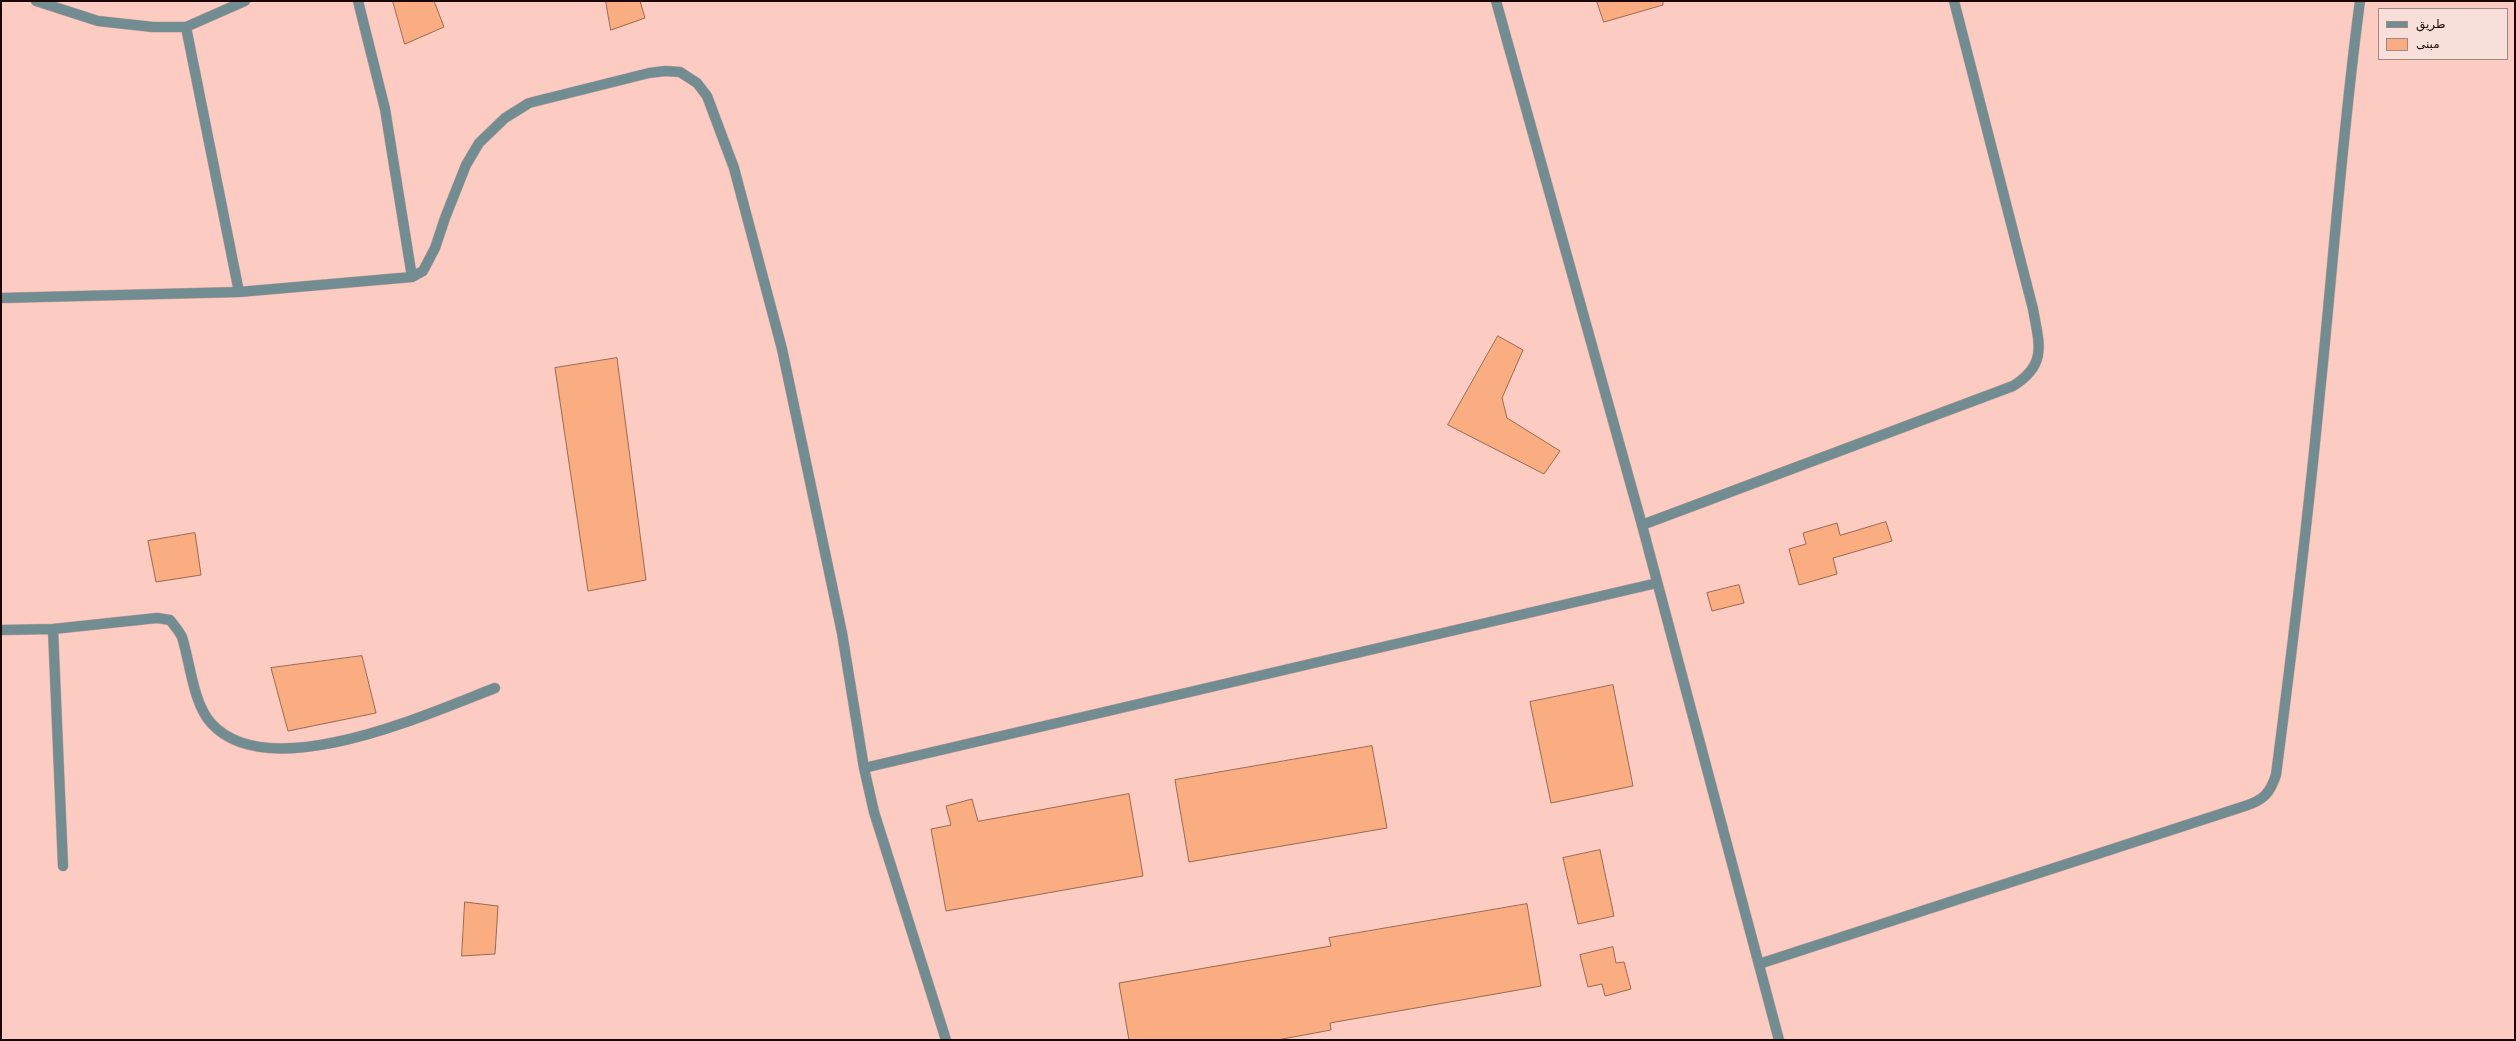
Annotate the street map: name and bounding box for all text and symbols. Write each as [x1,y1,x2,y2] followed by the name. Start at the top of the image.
[2378,8,2508,60] legend
[2416,17,2446,31] text: طريق
[2416,37,2440,51] text: مبنى

